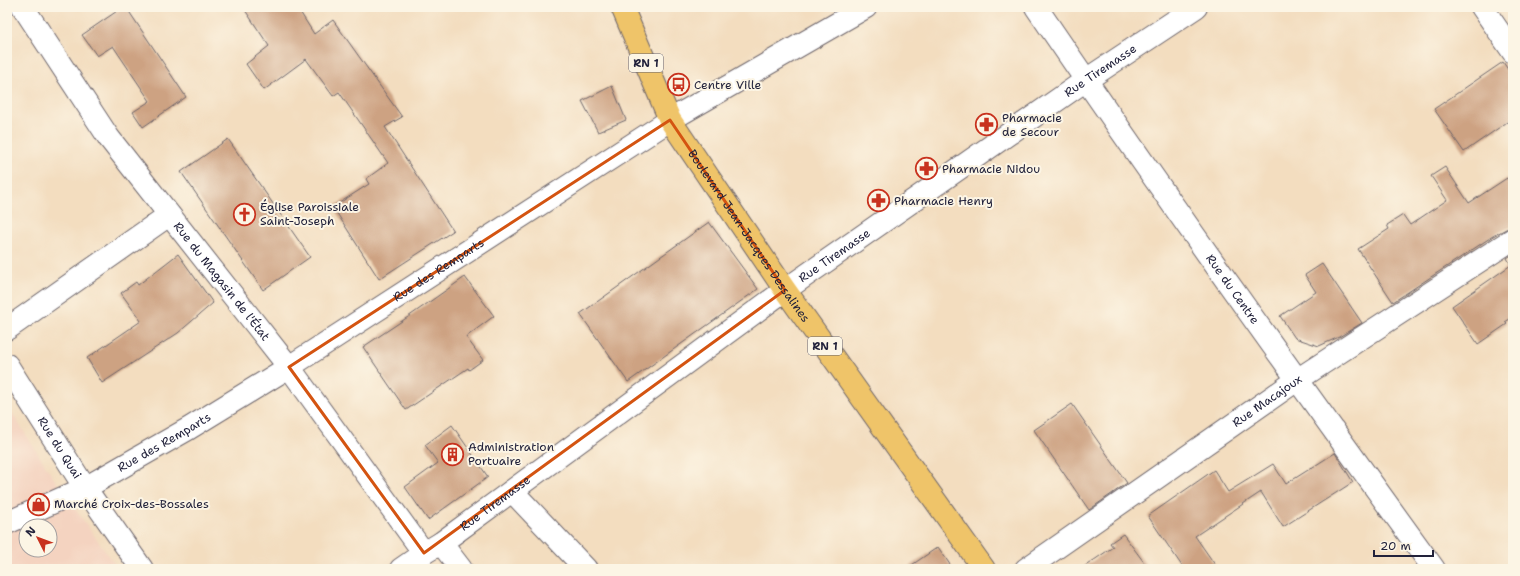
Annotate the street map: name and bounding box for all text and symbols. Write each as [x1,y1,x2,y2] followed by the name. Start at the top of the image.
[1061,41,1140,101] street label: Rue Tiremasse
[629,54,663,72] road number: RN 1
[666,72,692,98] bus stop icon: Centre Ville
[694,77,762,93] place label: Centre Ville
[1002,110,1062,140] place label: Pharmacie de Secour
[974,112,1000,138] pharmacy icon: Pharmacie de Secour
[684,146,814,326] street label: Boulevard Jean-Jacques Dessalines
[913,156,939,182] pharmacy icon: Pharmacie Nidou
[942,161,1040,177] place label: Pharmacie Nidou
[865,188,891,214] pharmacy icon: Pharmacie Henry
[894,193,993,209] place label: Pharmacie Henry
[260,199,359,229] place label: Église Paroissiale Saint-Joseph
[232,201,258,227] church icon: Église Paroissiale Saint-Joseph
[170,219,273,344] street label: Rue du Magasin de l'État
[795,225,874,286] street label: Rue Tiremasse
[390,235,487,305] street label: Rue des Remparts
[1202,251,1263,328] street label: Rue du Centre
[808,337,842,355] road number: RN 1
[1229,371,1305,431] street label: Rue Macajoux
[115,409,214,476] street label: Rue des Remparts
[34,414,85,482] street label: Rue du Quai
[468,439,554,469] place label: Administration Portuaire
[439,441,465,467] building icon: Administration Portuaire
[457,472,534,534] street label: Rue Tiremasse
[26,491,52,517] shop icon: Marché Croix-des-Bossales
[54,496,209,512] place label: Marché Croix-des-Bossales
[18,518,58,558] north arrow
[22,523,40,540] text: N
[1374,532,1433,558] scale bar
[1380,538,1411,554] text: 20 m

